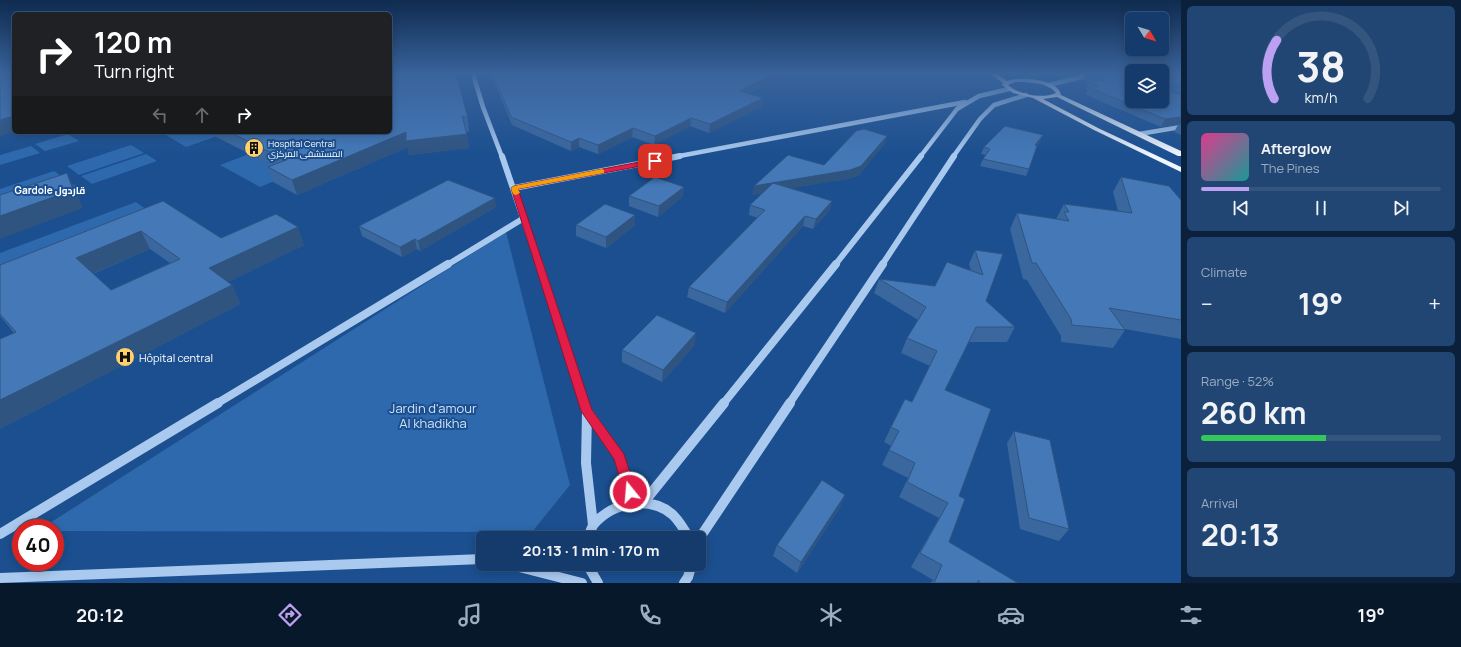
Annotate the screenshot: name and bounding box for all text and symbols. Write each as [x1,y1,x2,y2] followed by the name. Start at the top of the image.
[1125,12,1169,56] north arrow
[1125,12,1169,108] map controls
[94,23,172,61] text: 120 m
[28,28,80,80] icon: right
[1296,38,1346,94] text: 38
[94,59,175,83] text: Turn right
[1125,64,1169,108] button: layers
[1304,87,1338,106] text: km/h
[149,104,171,126] icon: left
[191,104,213,126] icon: ahead
[233,104,255,126] icon: right
[243,137,265,159] building icon: Hospital Central المستشفى المركزي
[268,137,343,161] place label: Hospital Central المستشفى المركزي
[1261,138,1332,159] text: Afterglow
[638,144,672,178] pin
[644,150,666,172] icon: arrive
[1261,159,1320,177] text: The Pines
[15,183,85,197] district label: Gardole قاردول
[1230,197,1252,219] icon: previous
[1310,197,1332,219] icon: pause
[1390,197,1412,219] icon: next
[1201,263,1247,281] text: Climate
[1298,283,1343,324] text: 19°
[1201,289,1213,319] text: −
[1428,289,1441,319] text: +
[114,346,136,368] hospital icon: Hôpital central
[139,350,213,365] place label: Hôpital central
[1201,372,1274,390] text: Range · 52%
[1201,392,1306,433] text: 260 km
[389,399,477,432] park label: Jardin d'amour Al khadikha
[609,471,651,513] position arrow
[1201,494,1238,512] text: Arrival
[1201,514,1279,555] text: 20:13
[12,519,64,571] speed limit sign: 40
[523,540,659,561] text: 20:13 · 1 min · 170 m
[276,601,304,629] icon: directions
[456,601,484,629] icon: music
[636,601,664,629] icon: phone
[817,601,845,629] icon: climate
[997,601,1025,629] icon: car
[1177,601,1205,629] icon: filters
[76,603,123,627] text: 20:12
[1358,603,1385,627] text: 19°

